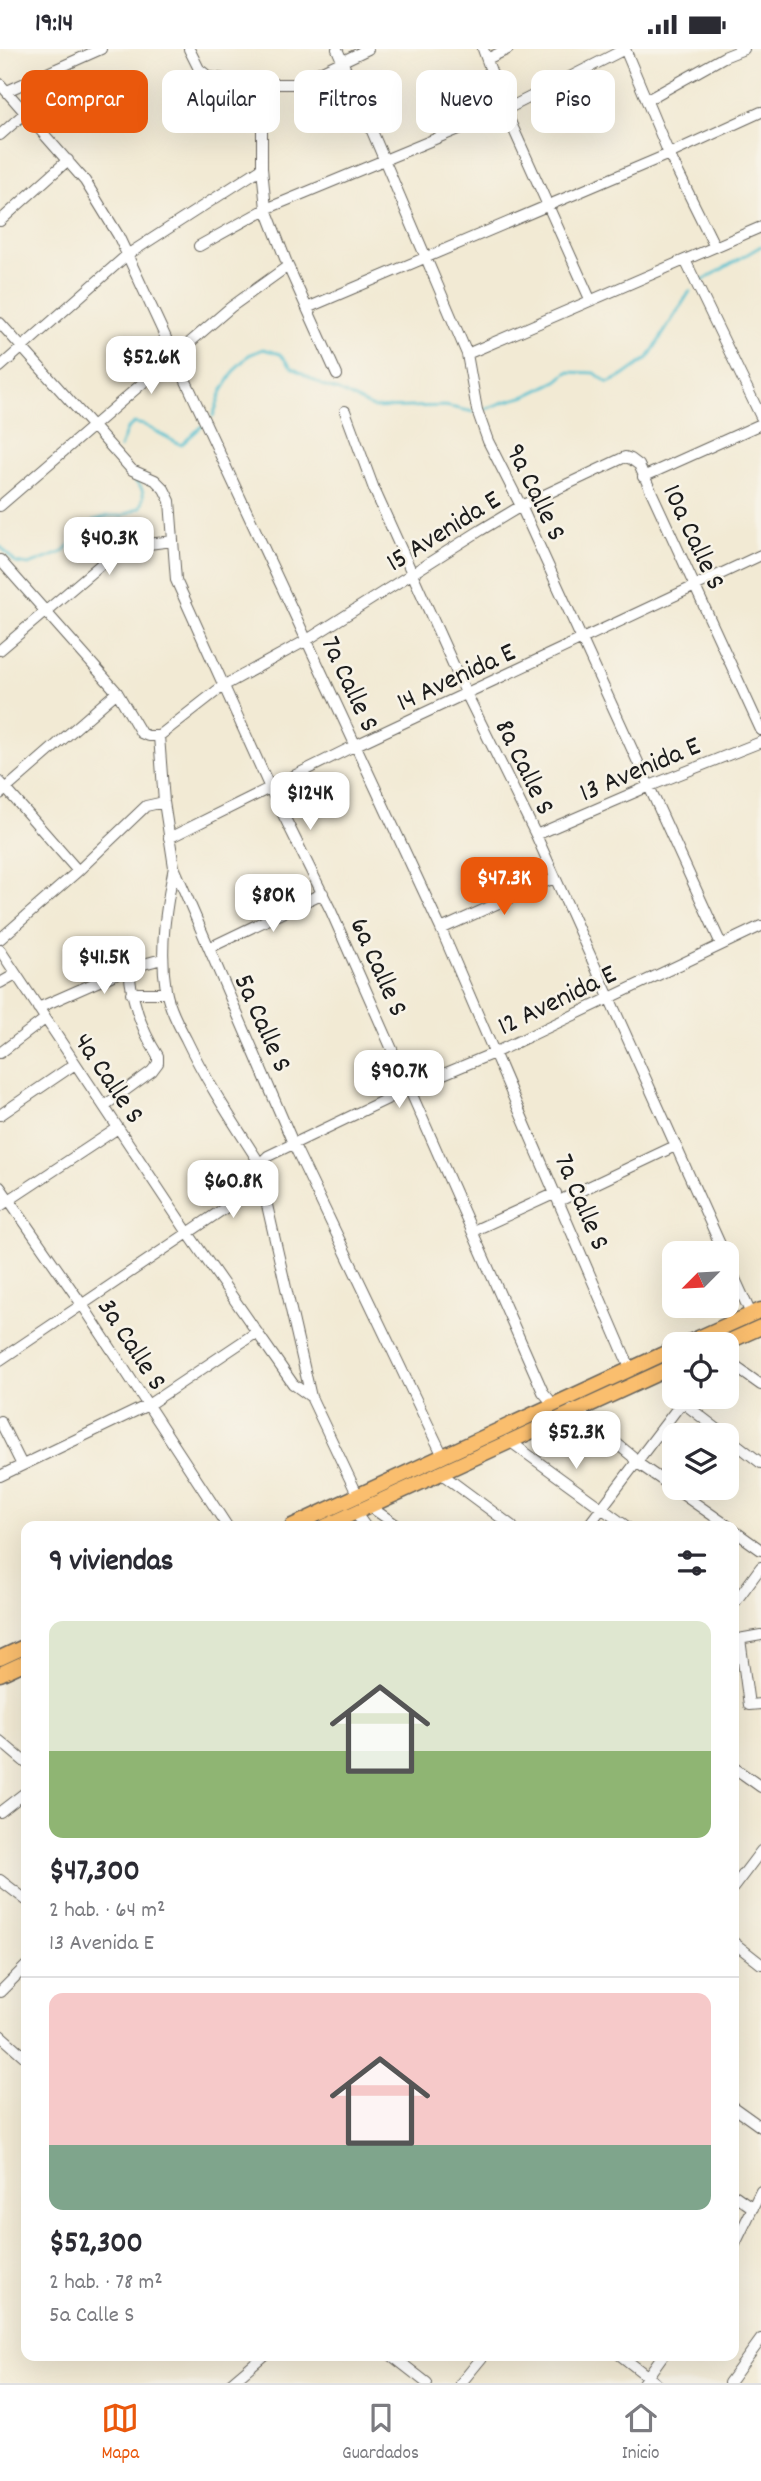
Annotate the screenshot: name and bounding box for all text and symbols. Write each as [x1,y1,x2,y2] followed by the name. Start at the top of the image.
[35,6,73,43] text: 19:14
[21,70,148,133] chip: Comprar
[162,70,280,133] chip: Alquilar
[294,70,402,133] chip: Filtros
[416,70,517,133] chip: Nuevo
[531,70,615,133] chip: Piso
[94,337,208,396] pin: $52.6K
[122,342,180,375] text: $52.6K
[493,438,574,549] street label: 9a Calle S
[650,479,733,597] street label: 10a Calle S
[380,482,510,584] street label: 15 Avenida E
[52,517,166,577] pin: $40.3K
[80,523,138,556] text: $40.3K
[308,631,387,740] street label: 7a Calle S
[391,634,523,724] street label: 14 Avenida E
[482,714,563,823] street label: 8a Calle S
[574,728,708,815] street label: 13 Avenida E
[261,773,359,832] pin: $124K
[287,778,333,811] text: $124K
[447,857,561,917] pin: $47.3K
[477,863,531,896] text: $47.3K
[232,875,314,934] pin: $80K
[251,880,295,913] text: $80K
[337,912,416,1024] street label: 6a Calle S
[47,937,161,996] pin: $41.5K
[78,942,130,975] text: $41.5K
[492,956,625,1048] street label: 12 Avenida E
[221,968,300,1080] street label: 5a Calle S
[62,1026,152,1133] street label: 4a Calle S
[342,1051,456,1110] pin: $90.7K
[370,1056,428,1089] text: $90.7K
[541,1148,618,1258] street label: 7a Calle S
[176,1161,290,1220] pin: $60.8K
[203,1166,263,1199] text: $60.8K
[662,1241,738,1318] north arrow
[662,1241,739,1500] map controls
[85,1291,175,1400] street label: 3a Calle S
[662,1332,739,1409] button: locate
[519,1411,633,1471] pin: $52.3K
[547,1417,605,1450] text: $52.3K
[662,1423,739,1500] button: layers
[49,1542,173,1585] text: 9 viviendas
[673,1544,711,1582] icon: filters
[317,1666,443,1792] icon: home
[49,1852,140,1895] text: $47,300
[49,1895,165,1928] text: 2 hab. · 64 m²
[49,1928,154,1961] text: 13 Avenida E
[317,2038,443,2164] icon: home
[49,2224,143,2267] text: $52,300
[49,2267,163,2300] text: 2 hab. · 78 m²
[49,2300,134,2333] text: 5a Calle S
[101,2399,139,2468] tab: Mapa
[342,2399,419,2468] tab: Guardados
[622,2399,660,2468] tab: Inicio

